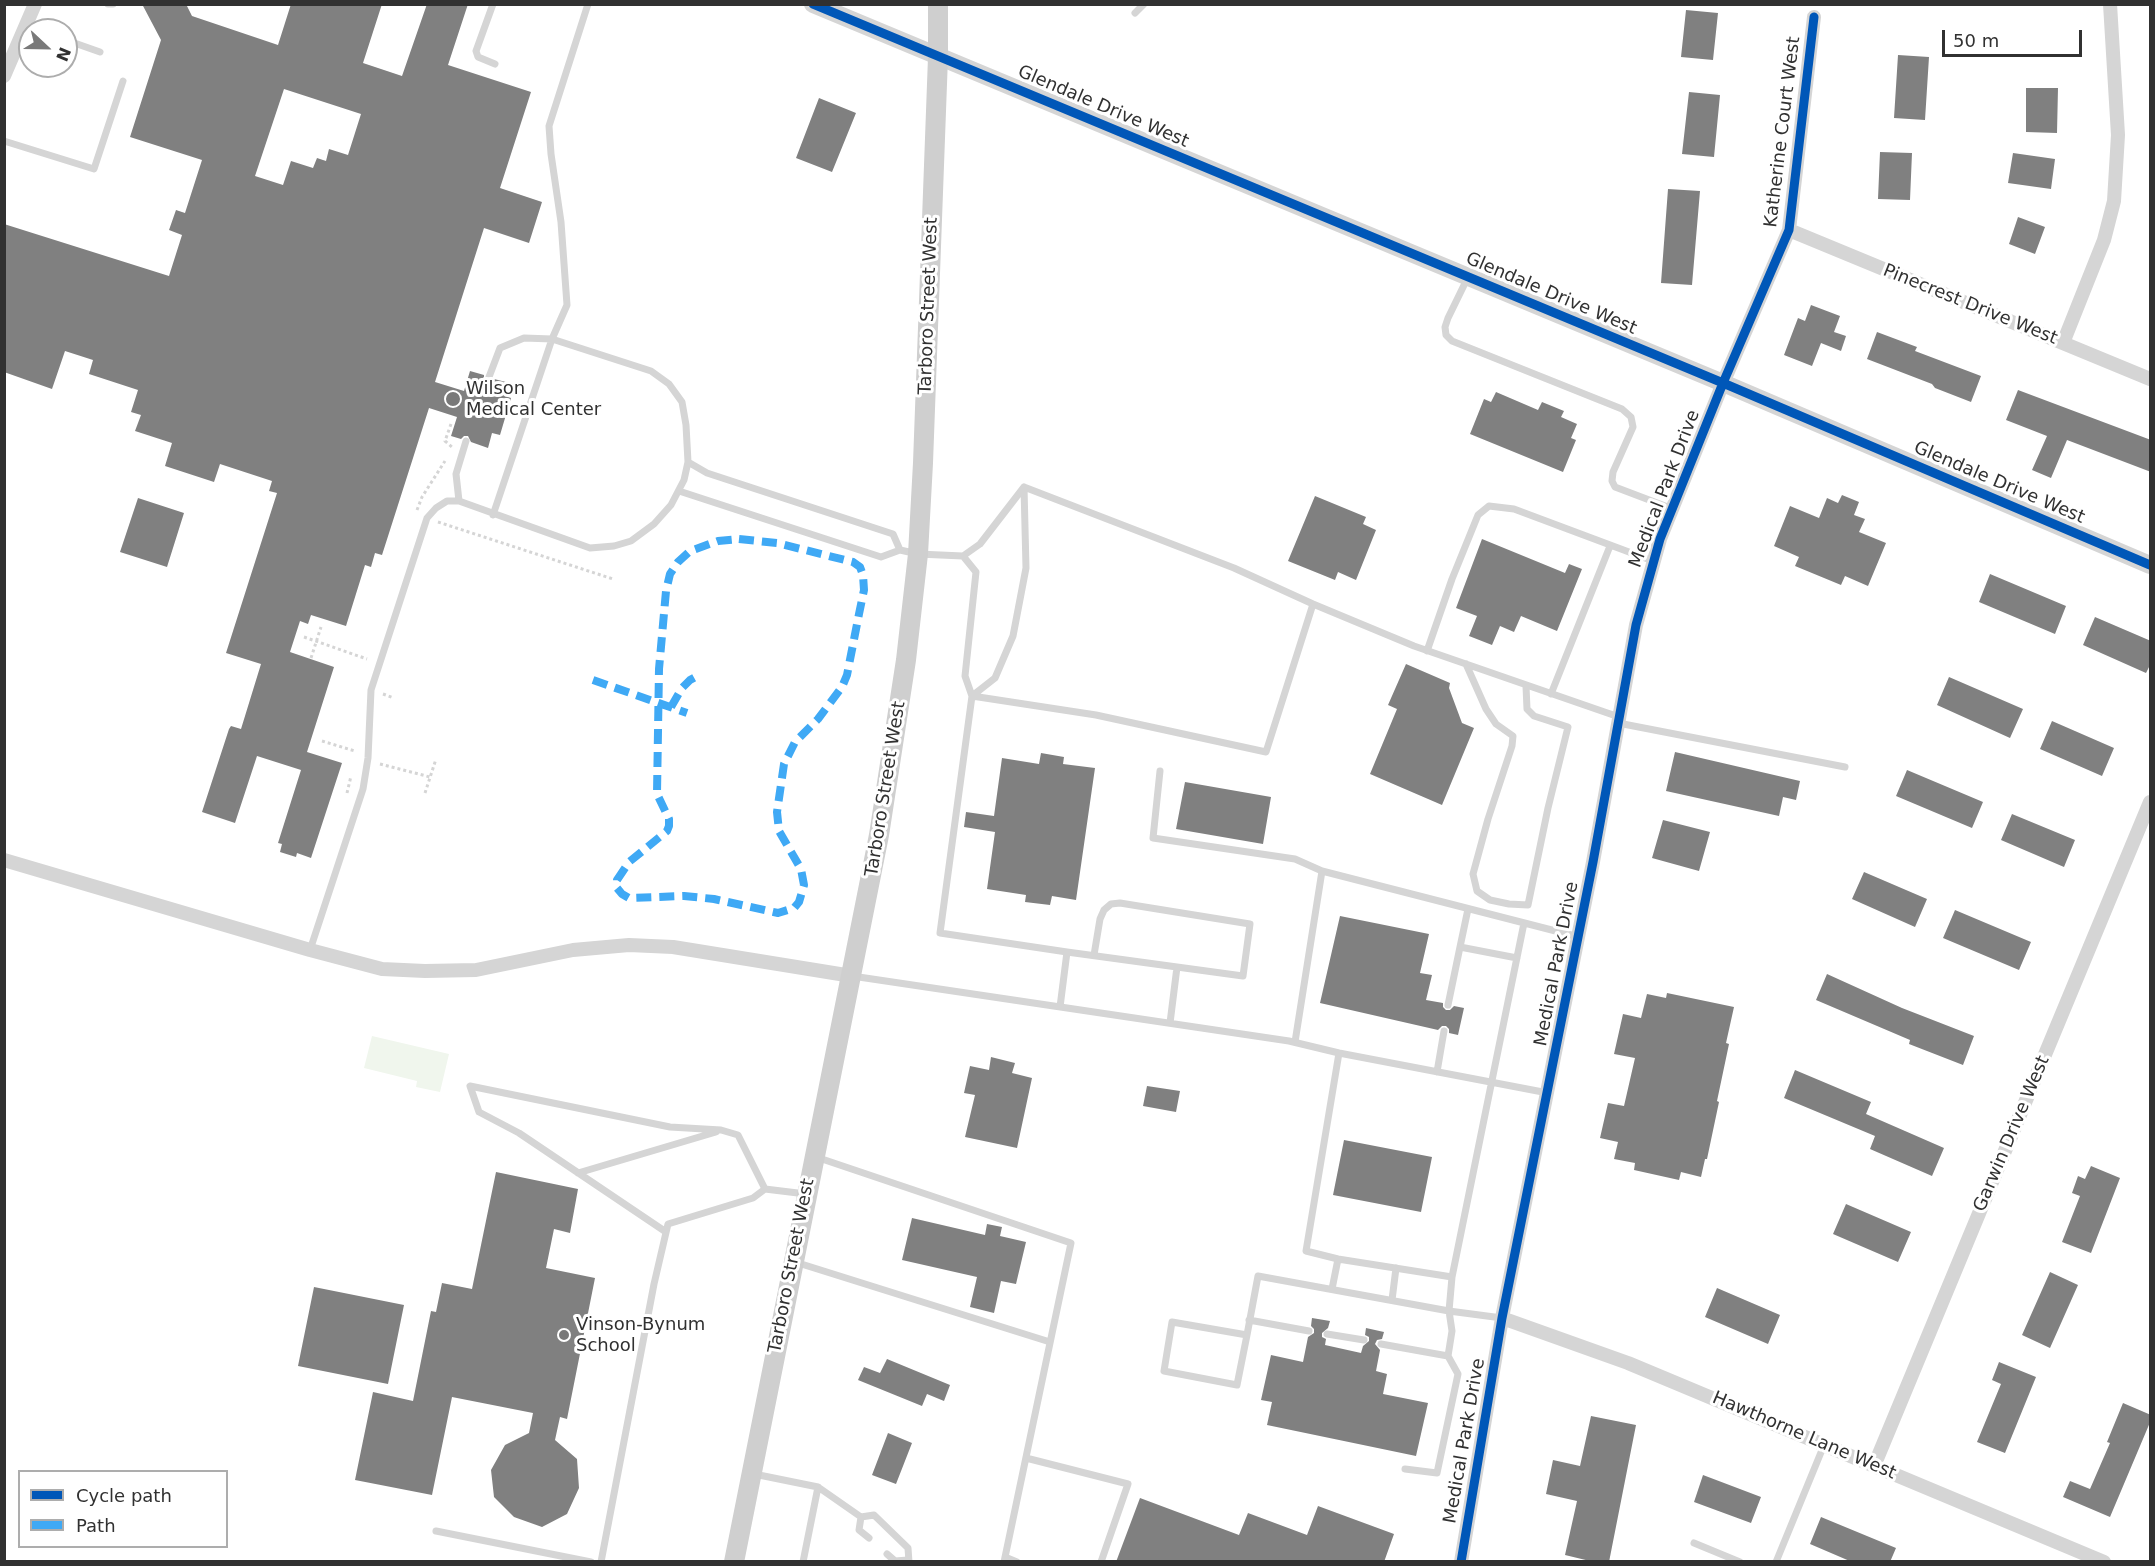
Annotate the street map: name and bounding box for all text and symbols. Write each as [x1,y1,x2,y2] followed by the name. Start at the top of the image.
[18,18,78,78] north arrow
[1945,18,2084,56] scale bar
[1953,30,1999,51] text: 50 m
[1761,35,1805,229] street label: Katherine Court West
[52,44,75,64] text: N
[1014,61,1192,153] street label: Glendale Drive West
[915,217,943,395] street label: Tarboro Street West
[1462,248,1640,340] street label: Glendale Drive West
[1880,260,2060,350] street label: Pinecrest Drive West
[466,378,601,420] place label: Wilson Medical Center
[444,390,462,408] marker: Wilson Medical Center
[1625,407,1705,571] street label: Medical Park Drive
[1910,437,2088,529] street label: Glendale Drive West
[861,700,911,878] street label: Tarboro Street West
[1530,880,1584,1048] street label: Medical Park Drive
[1969,1053,2055,1215] street label: Garwin Drive West
[764,1177,820,1355] street label: Tarboro Street West
[576,1314,705,1356] place label: Vinson-Bynum School
[557,1328,571,1342] marker: Vinson-Bynum School
[1440,1357,1490,1525] street label: Medical Park Drive
[1709,1387,1899,1485] street label: Hawthorne Lane West
[18,1470,228,1548] legend
[76,1485,172,1506] text: Cycle path
[76,1515,116,1536] text: Path

